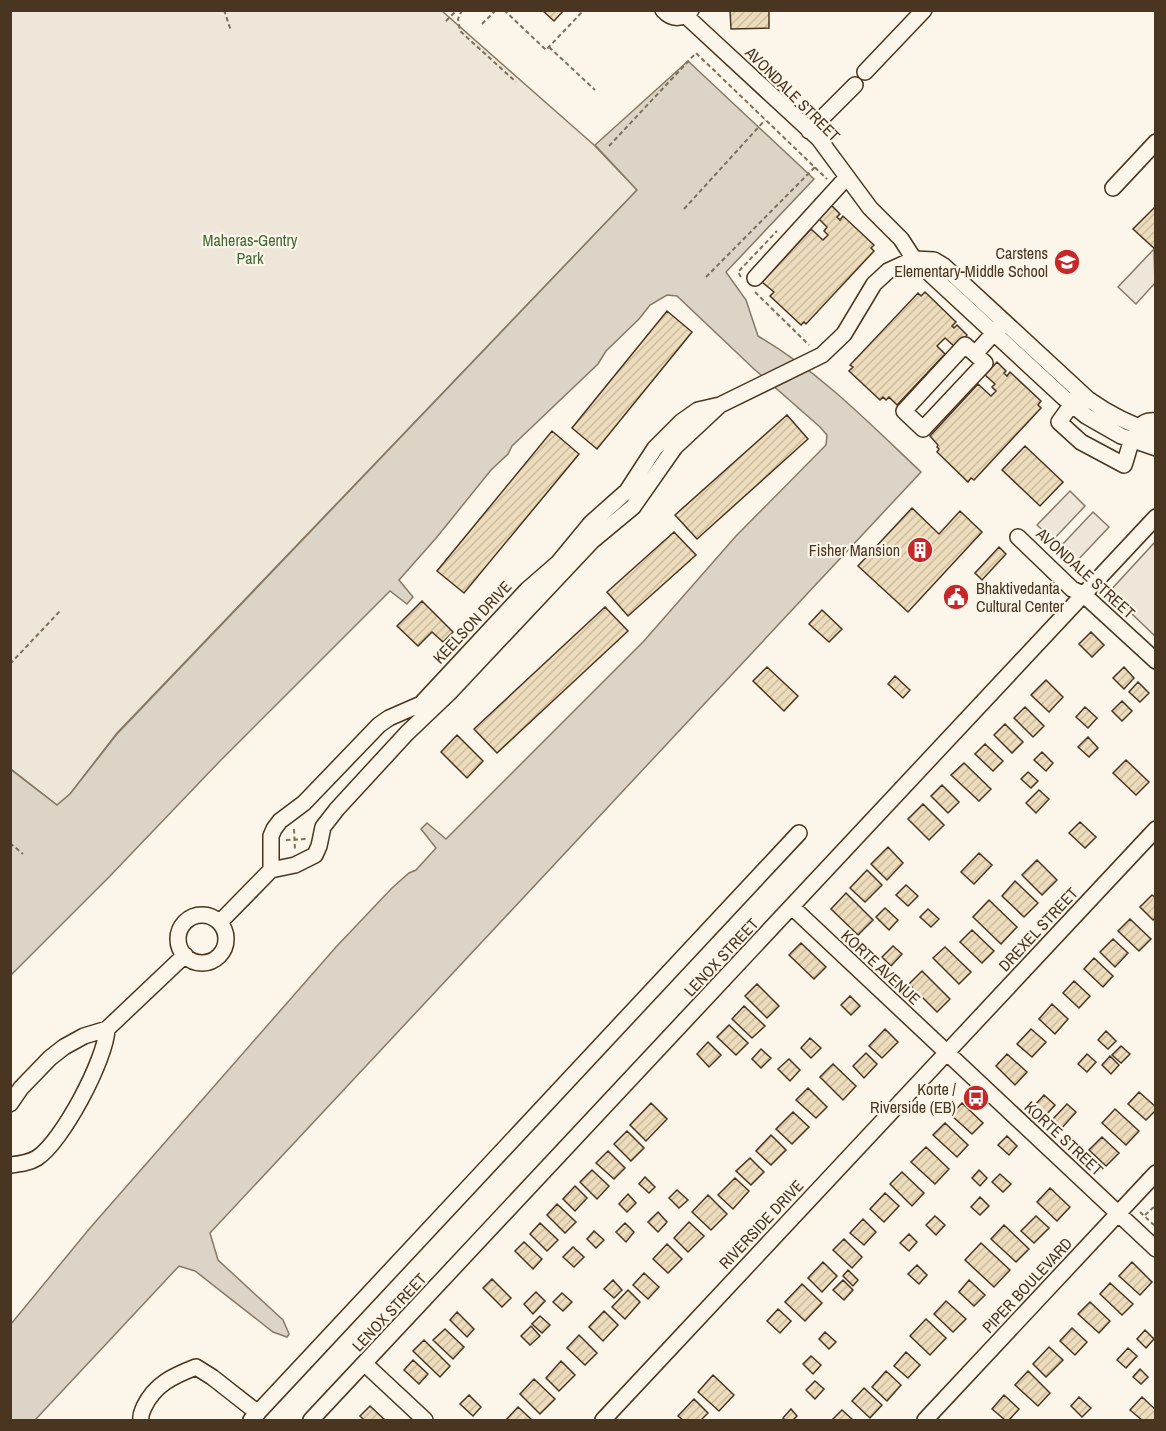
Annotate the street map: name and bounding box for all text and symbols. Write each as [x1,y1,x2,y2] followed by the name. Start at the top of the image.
[740,41,845,146] street label: AVONDALE STREET
[203,229,298,269] park label: Maheras-Gentry Park
[894,242,1048,282] place label: Carstens Elementary-Middle School
[1052,247,1082,277] school or university icon: Carstens Elementary-Middle School
[1031,522,1140,623] street label: AVONDALE STREET
[905,535,935,565] building icon: Fisher Mansion
[809,539,900,561] place label: Fisher Mansion
[428,576,516,668] street label: KEELSON DRIVE
[976,577,1065,617] place label: Bhaktivedanta Cultural Center
[941,582,971,612] public building icon: Bhaktivedanta Cultural Center
[993,882,1083,976] street label: DREXEL STREET
[679,913,763,1001] street label: LENOX STREET
[837,925,925,1009] street label: KORTE AVENUE
[870,1078,956,1118] place label: Korte / Riverside (EB)
[961,1083,991,1113] bus stop icon: Korte / Riverside (EB)
[1020,1096,1108,1180] street label: KORTE STREET
[714,1175,808,1273] street label: RIVERSIDE DRIVE
[977,1233,1077,1337] street label: PIPER BOULEVARD
[347,1268,431,1356] street label: LENOX STREET

